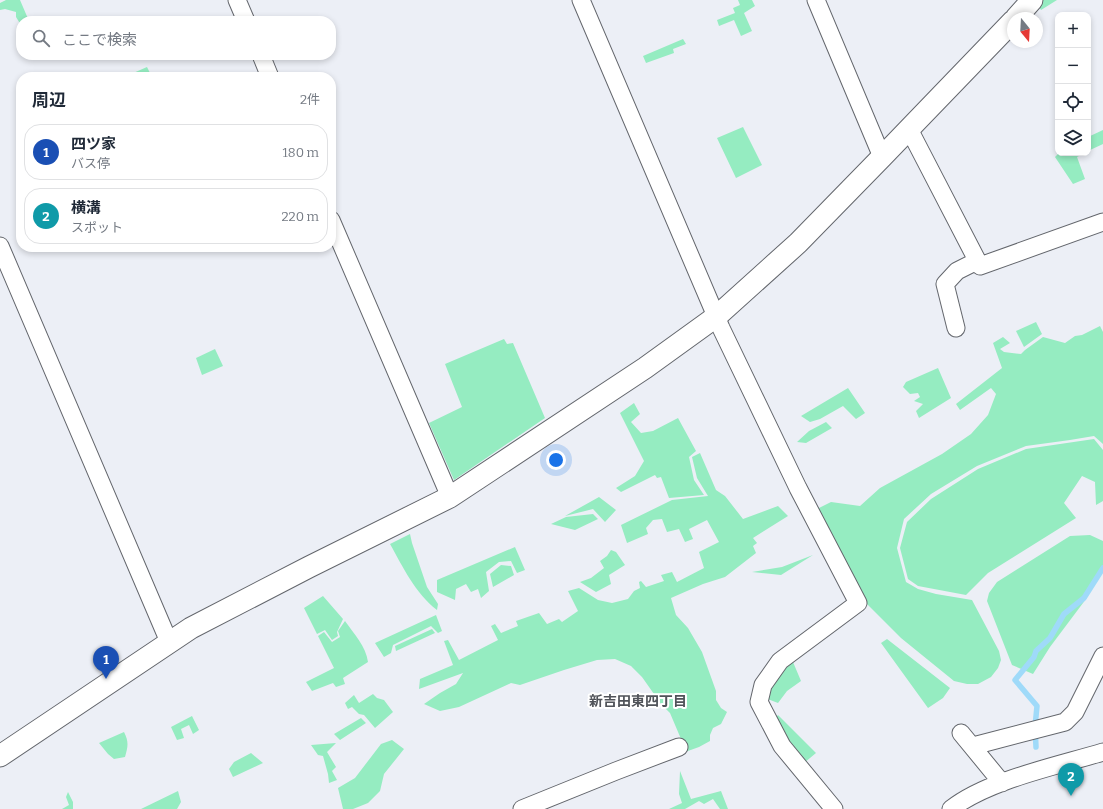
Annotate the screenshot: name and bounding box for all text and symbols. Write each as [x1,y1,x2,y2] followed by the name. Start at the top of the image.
[1007,12,1043,48] north arrow
[1055,12,1091,156] map controls
[1055,12,1091,48] button: +
[16,16,336,60] search box
[30,27,52,49] icon: search
[62,31,137,49] text: ここで検索
[1055,48,1091,84] button: −
[1055,84,1091,120] button: locate
[32,90,66,111] text: 周辺
[300,92,320,107] text: 2件
[1055,120,1091,156] button: layers
[71,135,116,153] text: 四ツ家
[43,145,49,160] text: 1
[283,145,319,160] text: 180 m
[71,156,110,171] text: バス停
[71,199,101,217] text: 横溝
[42,209,50,224] text: 2
[282,209,319,224] text: 220 m
[71,220,123,235] text: スポット
[546,450,566,470] your location
[93,646,119,679] pin: 1
[589,693,687,710] district label: 新吉田東四丁目
[1058,763,1084,796] pin: 2

